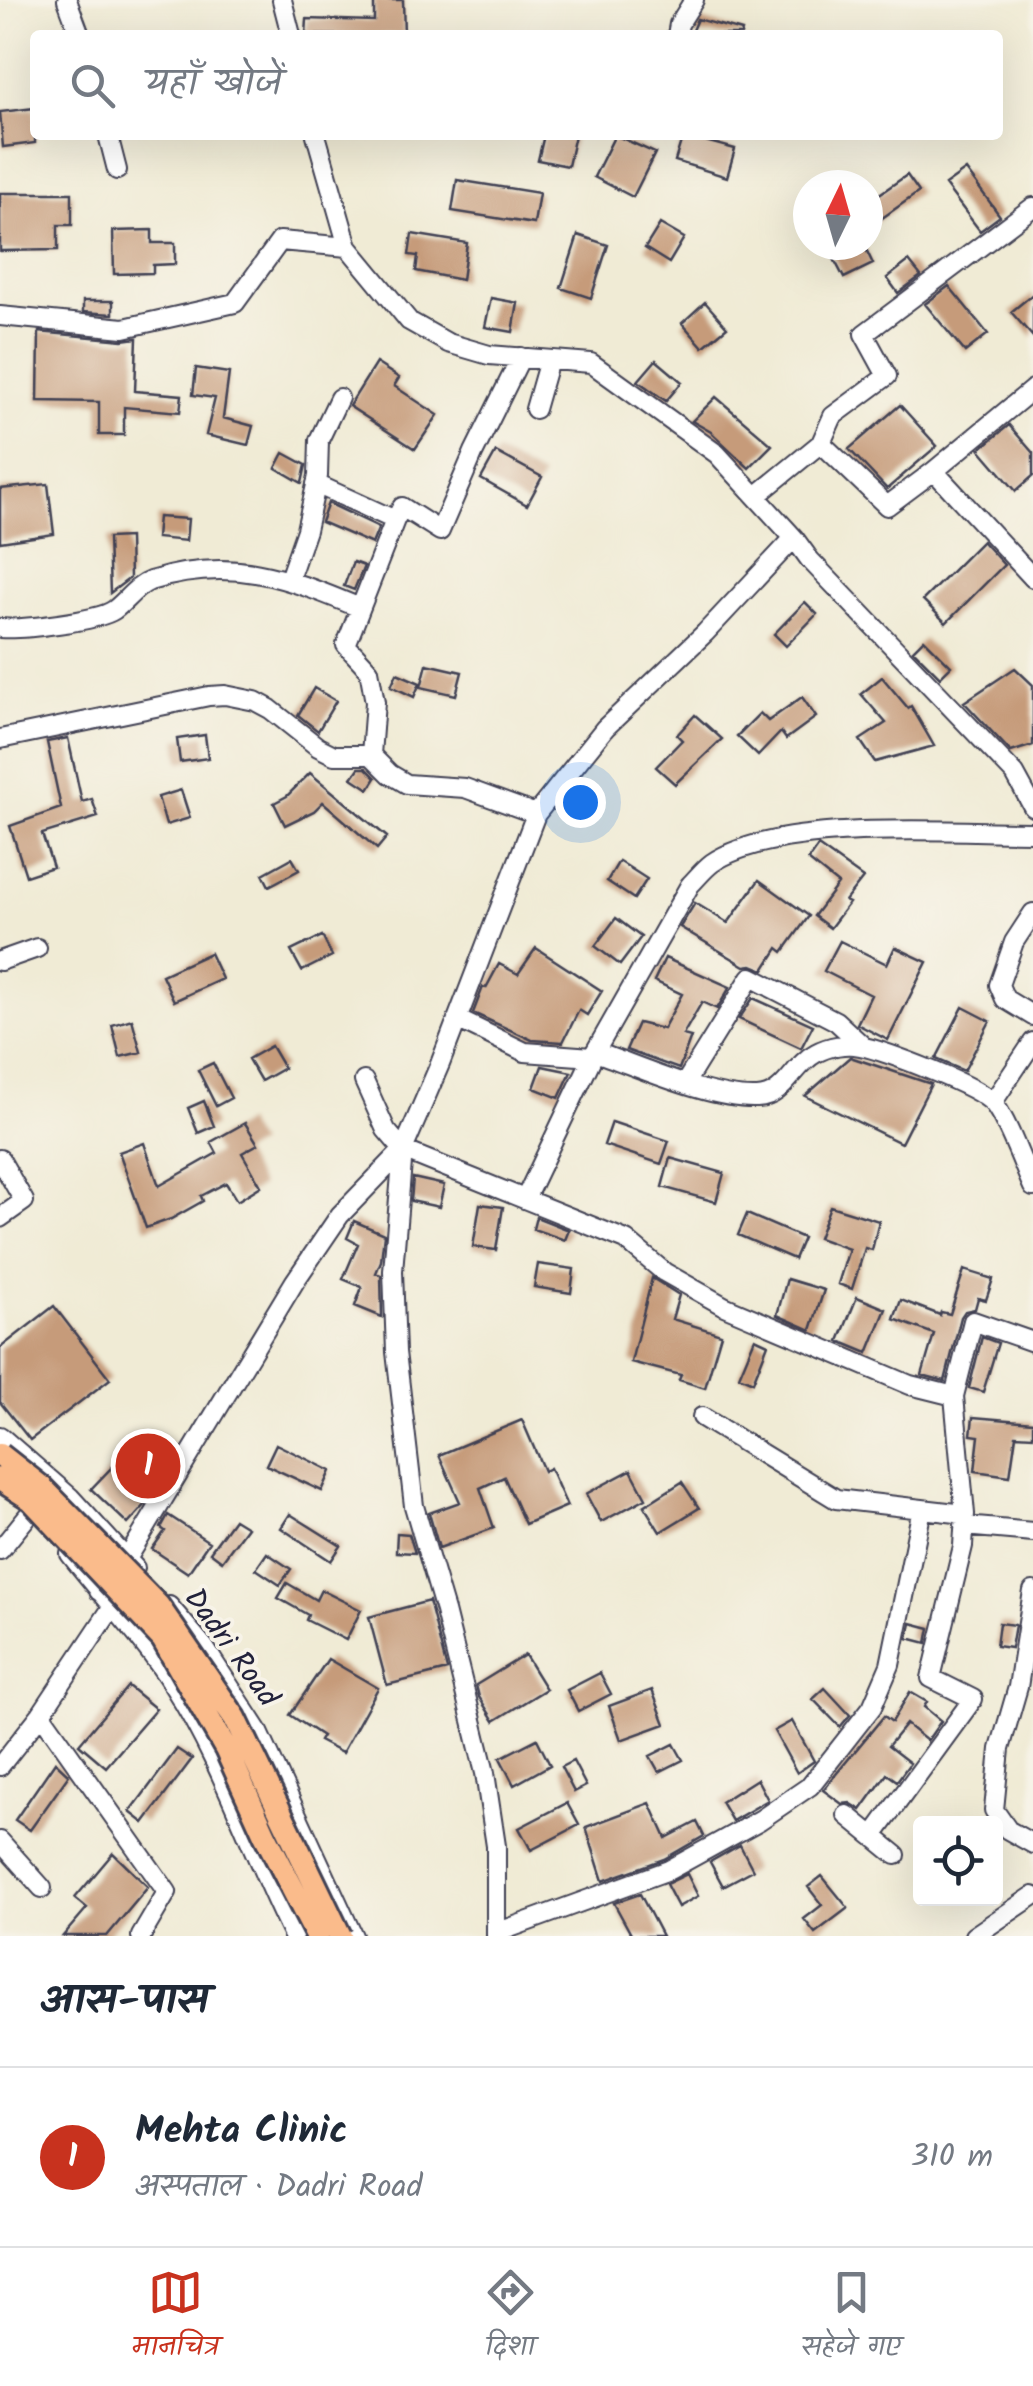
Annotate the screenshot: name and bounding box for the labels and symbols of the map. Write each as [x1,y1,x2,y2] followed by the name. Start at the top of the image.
[793,170,883,260] north arrow
[555,777,606,828] your location
[116,1428,180,1504] pin: 1
[171,1578,291,1719] street label: Dadri Road

